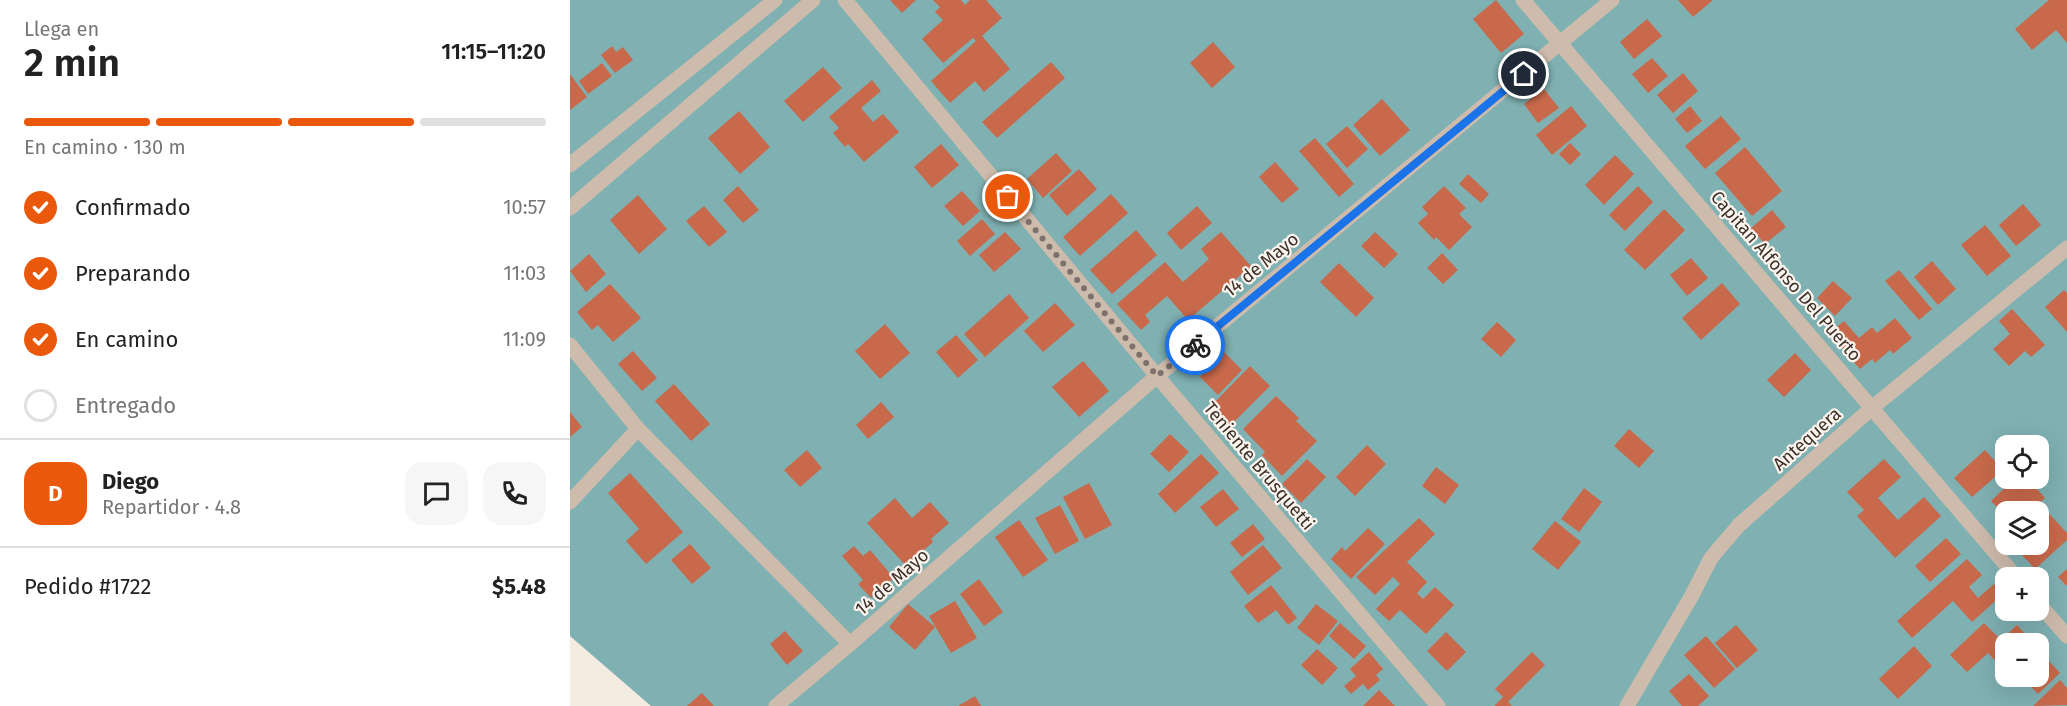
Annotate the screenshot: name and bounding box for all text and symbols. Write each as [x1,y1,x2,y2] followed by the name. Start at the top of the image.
[24,17,99,41] text: Llega en
[441,38,546,65] text: 11:15–11:20
[24,40,120,86] text: 2 min
[1498,48,1549,99] pin
[1507,57,1540,90] icon: home
[24,135,186,159] text: En camino · 130 m
[982,171,1033,222] pin
[991,180,1024,213] icon: bag
[1706,186,1866,366] street label: Capitan Alfonso Del Puerto
[24,191,57,224] icon: check
[75,194,191,221] text: Confirmado
[503,195,546,219] text: 10:57
[1219,228,1303,302] street label: 14 de Mayo
[24,257,57,290] icon: check
[75,260,191,287] text: Preparando
[503,261,546,285] text: 11:03
[1165,315,1225,375] courier
[24,323,57,356] icon: check
[75,326,178,353] text: En camino
[503,327,546,351] text: 11:09
[1179,329,1212,362] icon: bike
[75,392,176,419] text: Entregado
[1199,397,1319,535] street label: Teniente Brusquetti
[1768,403,1846,475] street label: Antequera
[1995,435,2049,687] map controls
[1995,435,2049,489] button: locate
[405,462,468,525] button: chat
[483,462,546,525] button: phone
[102,468,159,495] text: Diego
[48,480,63,507] text: D
[102,495,241,519] text: Repartidor · 4.8
[1995,501,2049,555] button: layers
[851,544,933,620] street label: 14 de Mayo
[1995,567,2049,621] button: +
[24,573,151,600] text: Pedido #1722
[492,573,546,600] text: $5.48
[1995,633,2049,687] button: −

